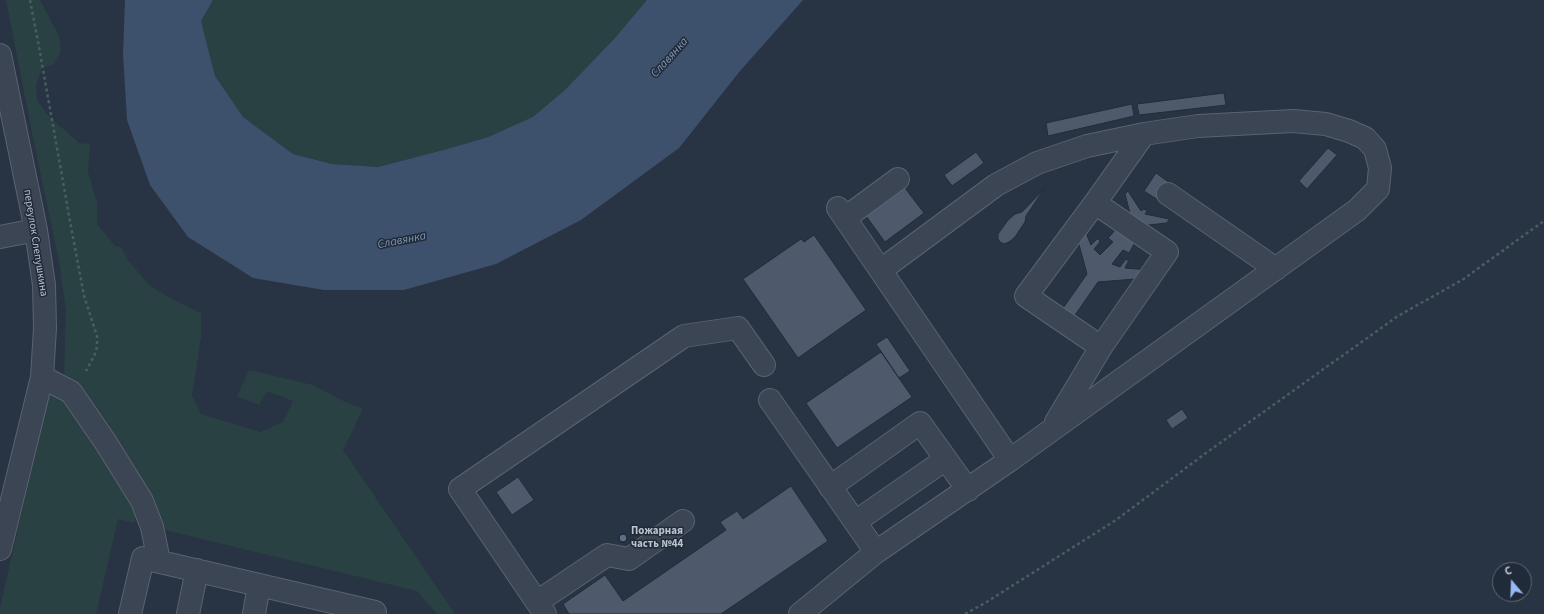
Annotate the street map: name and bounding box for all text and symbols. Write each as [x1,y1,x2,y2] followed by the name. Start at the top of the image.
[648,35,692,81] water label: Славянка
[20,189,50,297] street label: переулок Слепушкина
[376,229,428,253] water label: Славянка
[631,525,683,551] place label: Пожарная часть №44
[618,533,628,543] marker: Пожарная часть №44
[1492,562,1532,602] north arrow
[1503,563,1514,579] text: С

